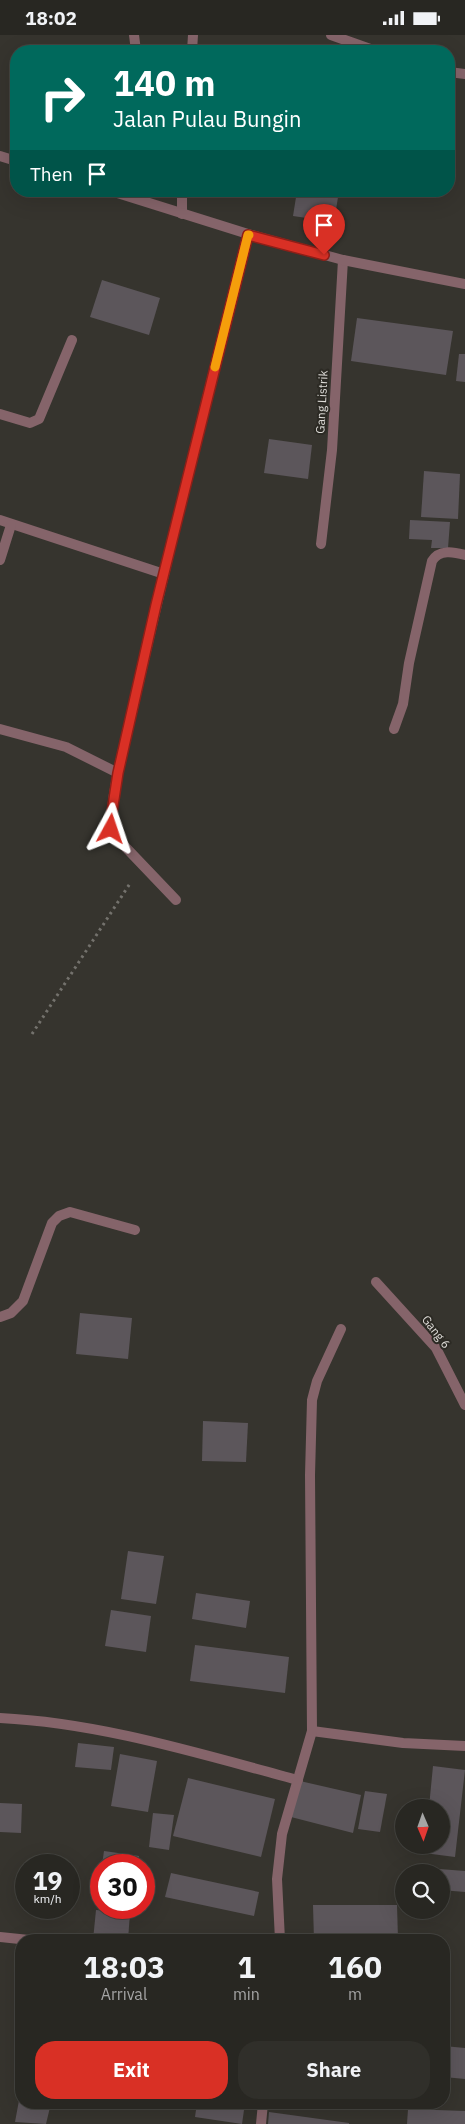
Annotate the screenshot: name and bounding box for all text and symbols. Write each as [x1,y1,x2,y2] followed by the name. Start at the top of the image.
[25,6,77,30] text: 18:02
[113,60,216,106] text: 140 m
[30,65,95,130] icon: right
[113,104,302,133] text: Jalan Pulau Bungin
[83,160,111,188] icon: arrive
[30,162,73,186] text: Then
[303,204,345,255] pin
[310,211,338,239] icon: arrive
[312,369,331,434] street label: Gang Listrik
[84,802,136,854] position arrow
[419,1312,454,1351] street label: Gang 6
[395,1799,450,1854] north arrow
[395,1799,450,1919] map controls
[90,1854,155,1919] speed limit sign: 30
[32,1864,63,1897] text: 19
[395,1864,450,1919] button: search
[33,1891,62,1906] text: km/h
[83,1947,165,1986] text: 18:03
[237,1947,255,1986] text: 1
[328,1947,382,1986] text: 160
[101,1984,147,2004] text: Arrival
[233,1984,260,2004] text: min
[348,1984,362,2004] text: m
[35,2041,228,2099] button: Exit
[238,2041,430,2099] button: Share

